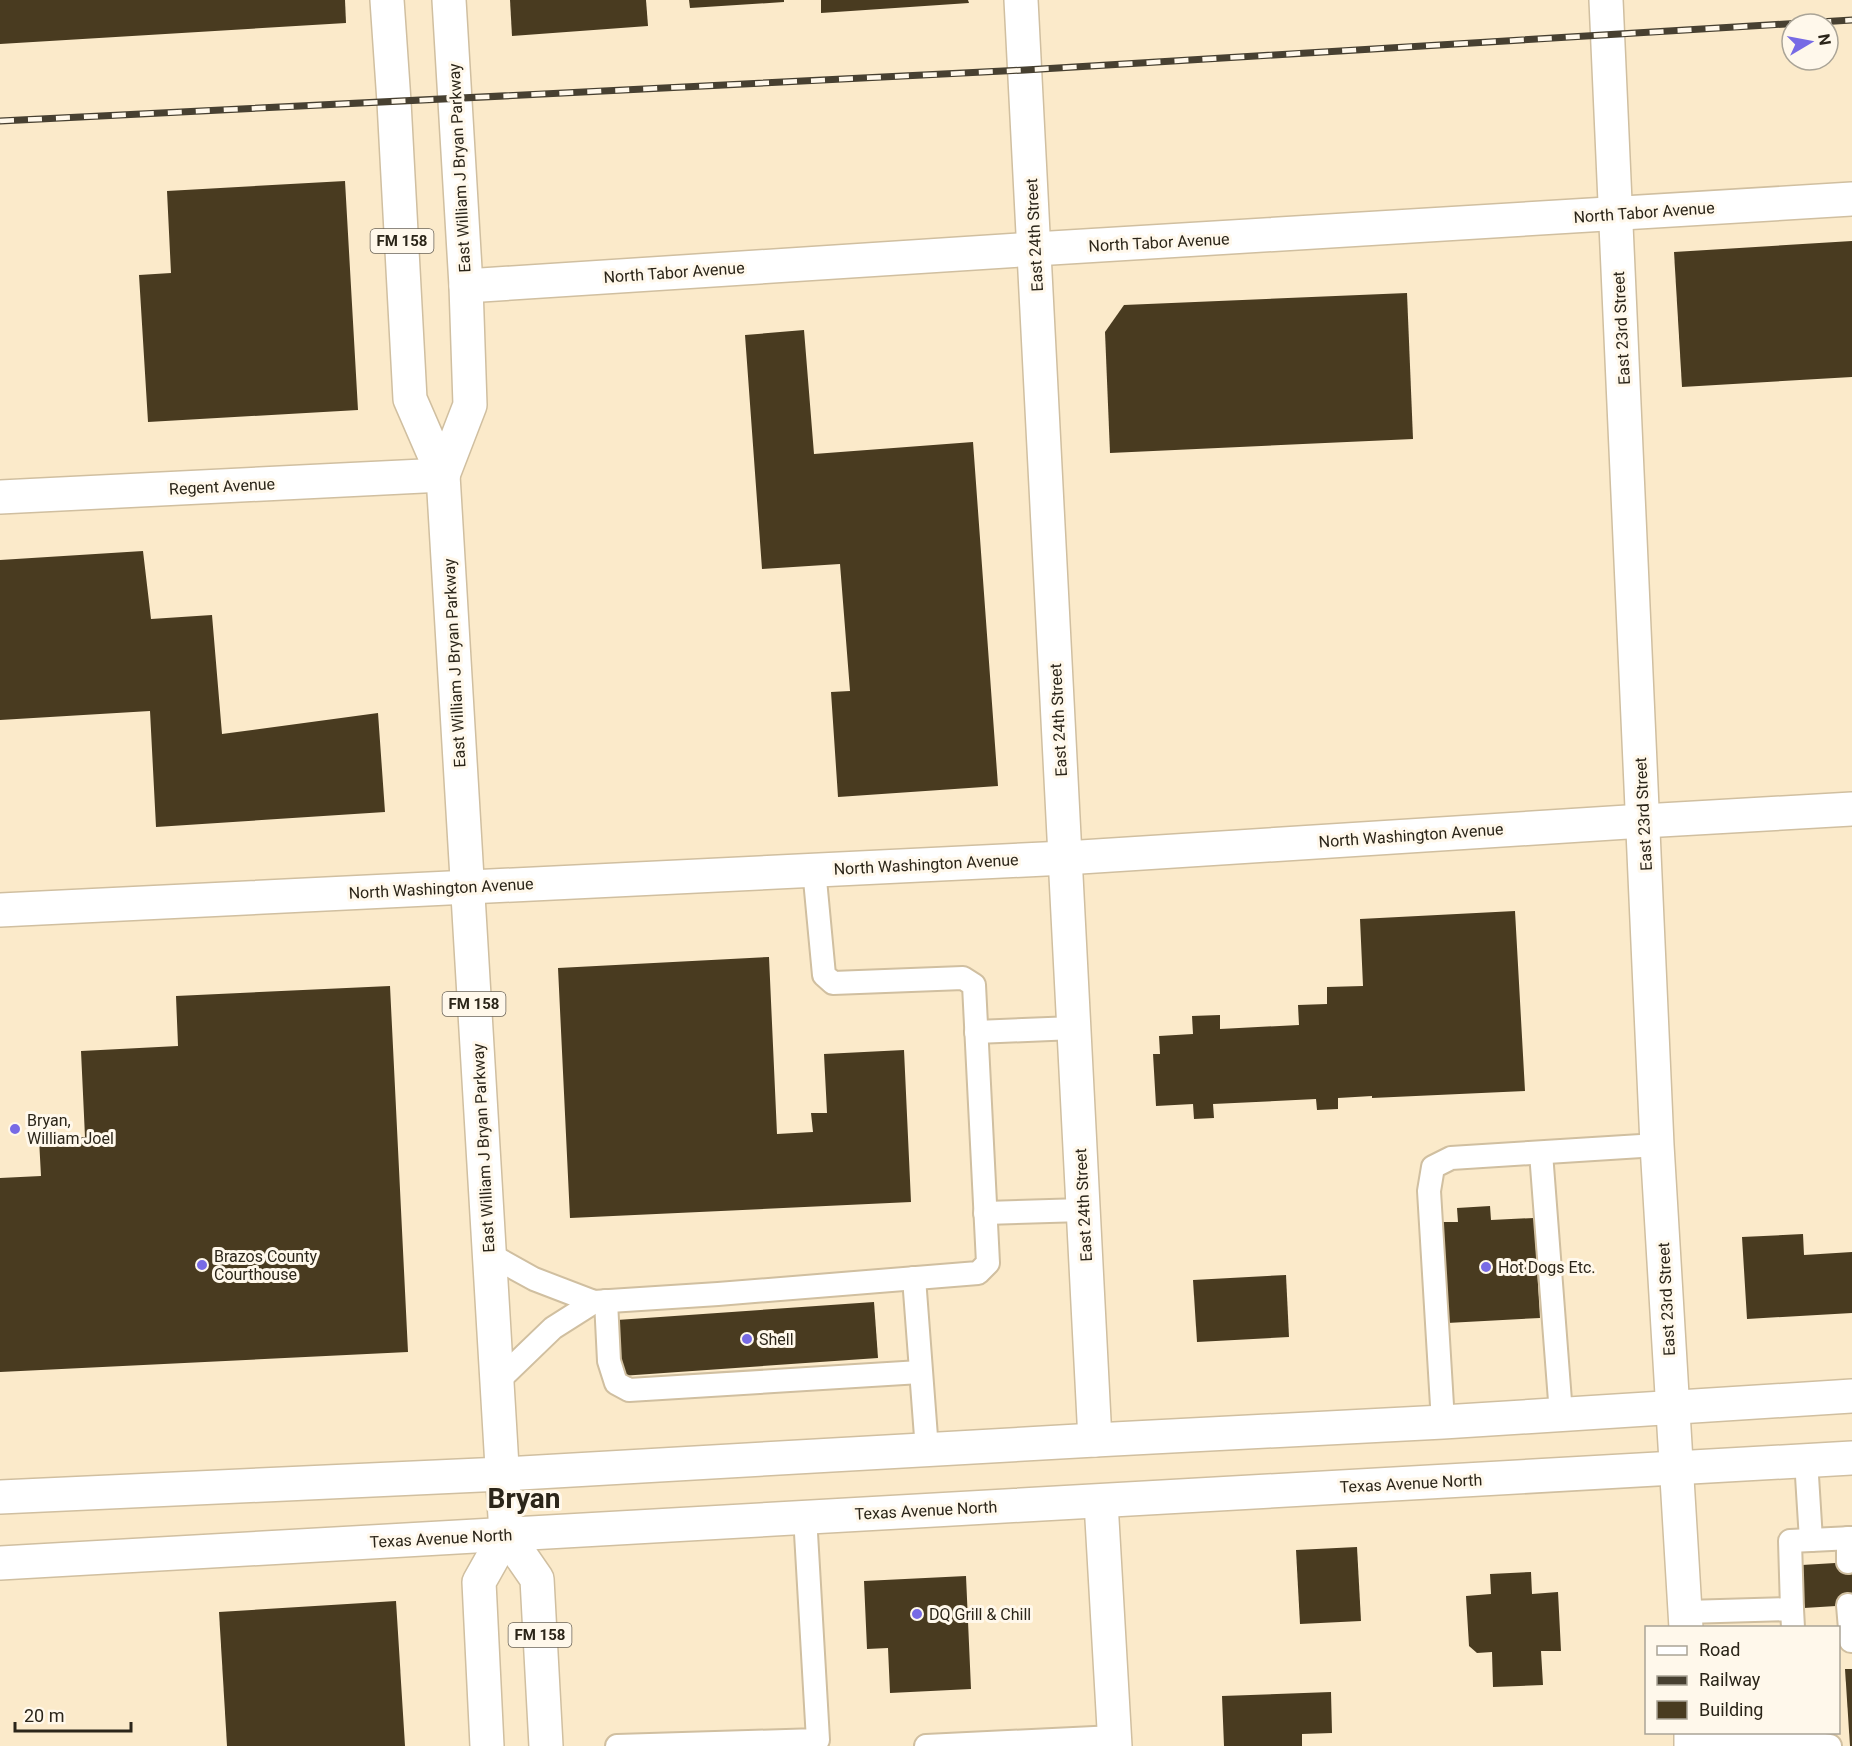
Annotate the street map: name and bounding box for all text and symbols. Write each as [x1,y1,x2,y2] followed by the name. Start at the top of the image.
[1780,12,1840,72] north arrow
[1814,32,1835,47] text: N
[445,62,474,273] street label: East William J Bryan Parkway
[1022,178,1047,292] street label: East 24th Street
[1573,198,1715,227] street label: North Tabor Avenue
[370,229,434,253] road number: FM 158
[1088,229,1230,256] street label: North Tabor Avenue
[603,258,745,287] street label: North Tabor Avenue
[1609,271,1634,385] street label: East 23rd Street
[169,474,276,499] street label: Regent Avenue
[440,557,469,768] street label: East William J Bryan Parkway
[1046,663,1071,777] street label: East 24th Street
[1631,757,1656,871] street label: East 23rd Street
[1318,820,1504,851] street label: North Washington Avenue
[833,850,1019,879] street label: North Washington Avenue
[348,874,534,903] street label: North Washington Avenue
[442,992,506,1016] road number: FM 158
[469,1042,498,1253] street label: East William J Bryan Parkway
[27,1111,114,1148] place label: Bryan, William Joel
[8,1122,22,1136] marker: Bryan, William Joel
[1071,1148,1096,1262] street label: East 24th Street
[1654,1242,1679,1356] street label: East 23rd Street
[214,1247,317,1284] place label: Brazos County Courthouse
[195,1258,209,1272] marker: Brazos County Courthouse
[1498,1258,1596,1277] place label: Hot Dogs Etc.
[1479,1260,1493,1274] marker: Hot Dogs Etc.
[759,1330,794,1349] place label: Shell
[740,1332,754,1346] marker: Shell
[1339,1470,1483,1497] street label: Texas Avenue North
[488,1482,560,1515] district label: Bryan
[854,1497,998,1524] street label: Texas Avenue North
[369,1525,513,1552] street label: Texas Avenue North
[929,1605,1031,1624] place label: DQ Grill & Chill
[910,1607,924,1621] marker: DQ Grill & Chill
[508,1623,572,1647] road number: FM 158
[1645,1626,1840,1734] legend
[1699,1639,1740,1660] text: Road
[1699,1669,1761,1690] text: Railway
[15,1695,130,1733] scale bar
[1699,1699,1763,1720] text: Building
[24,1705,64,1726] text: 20 m

